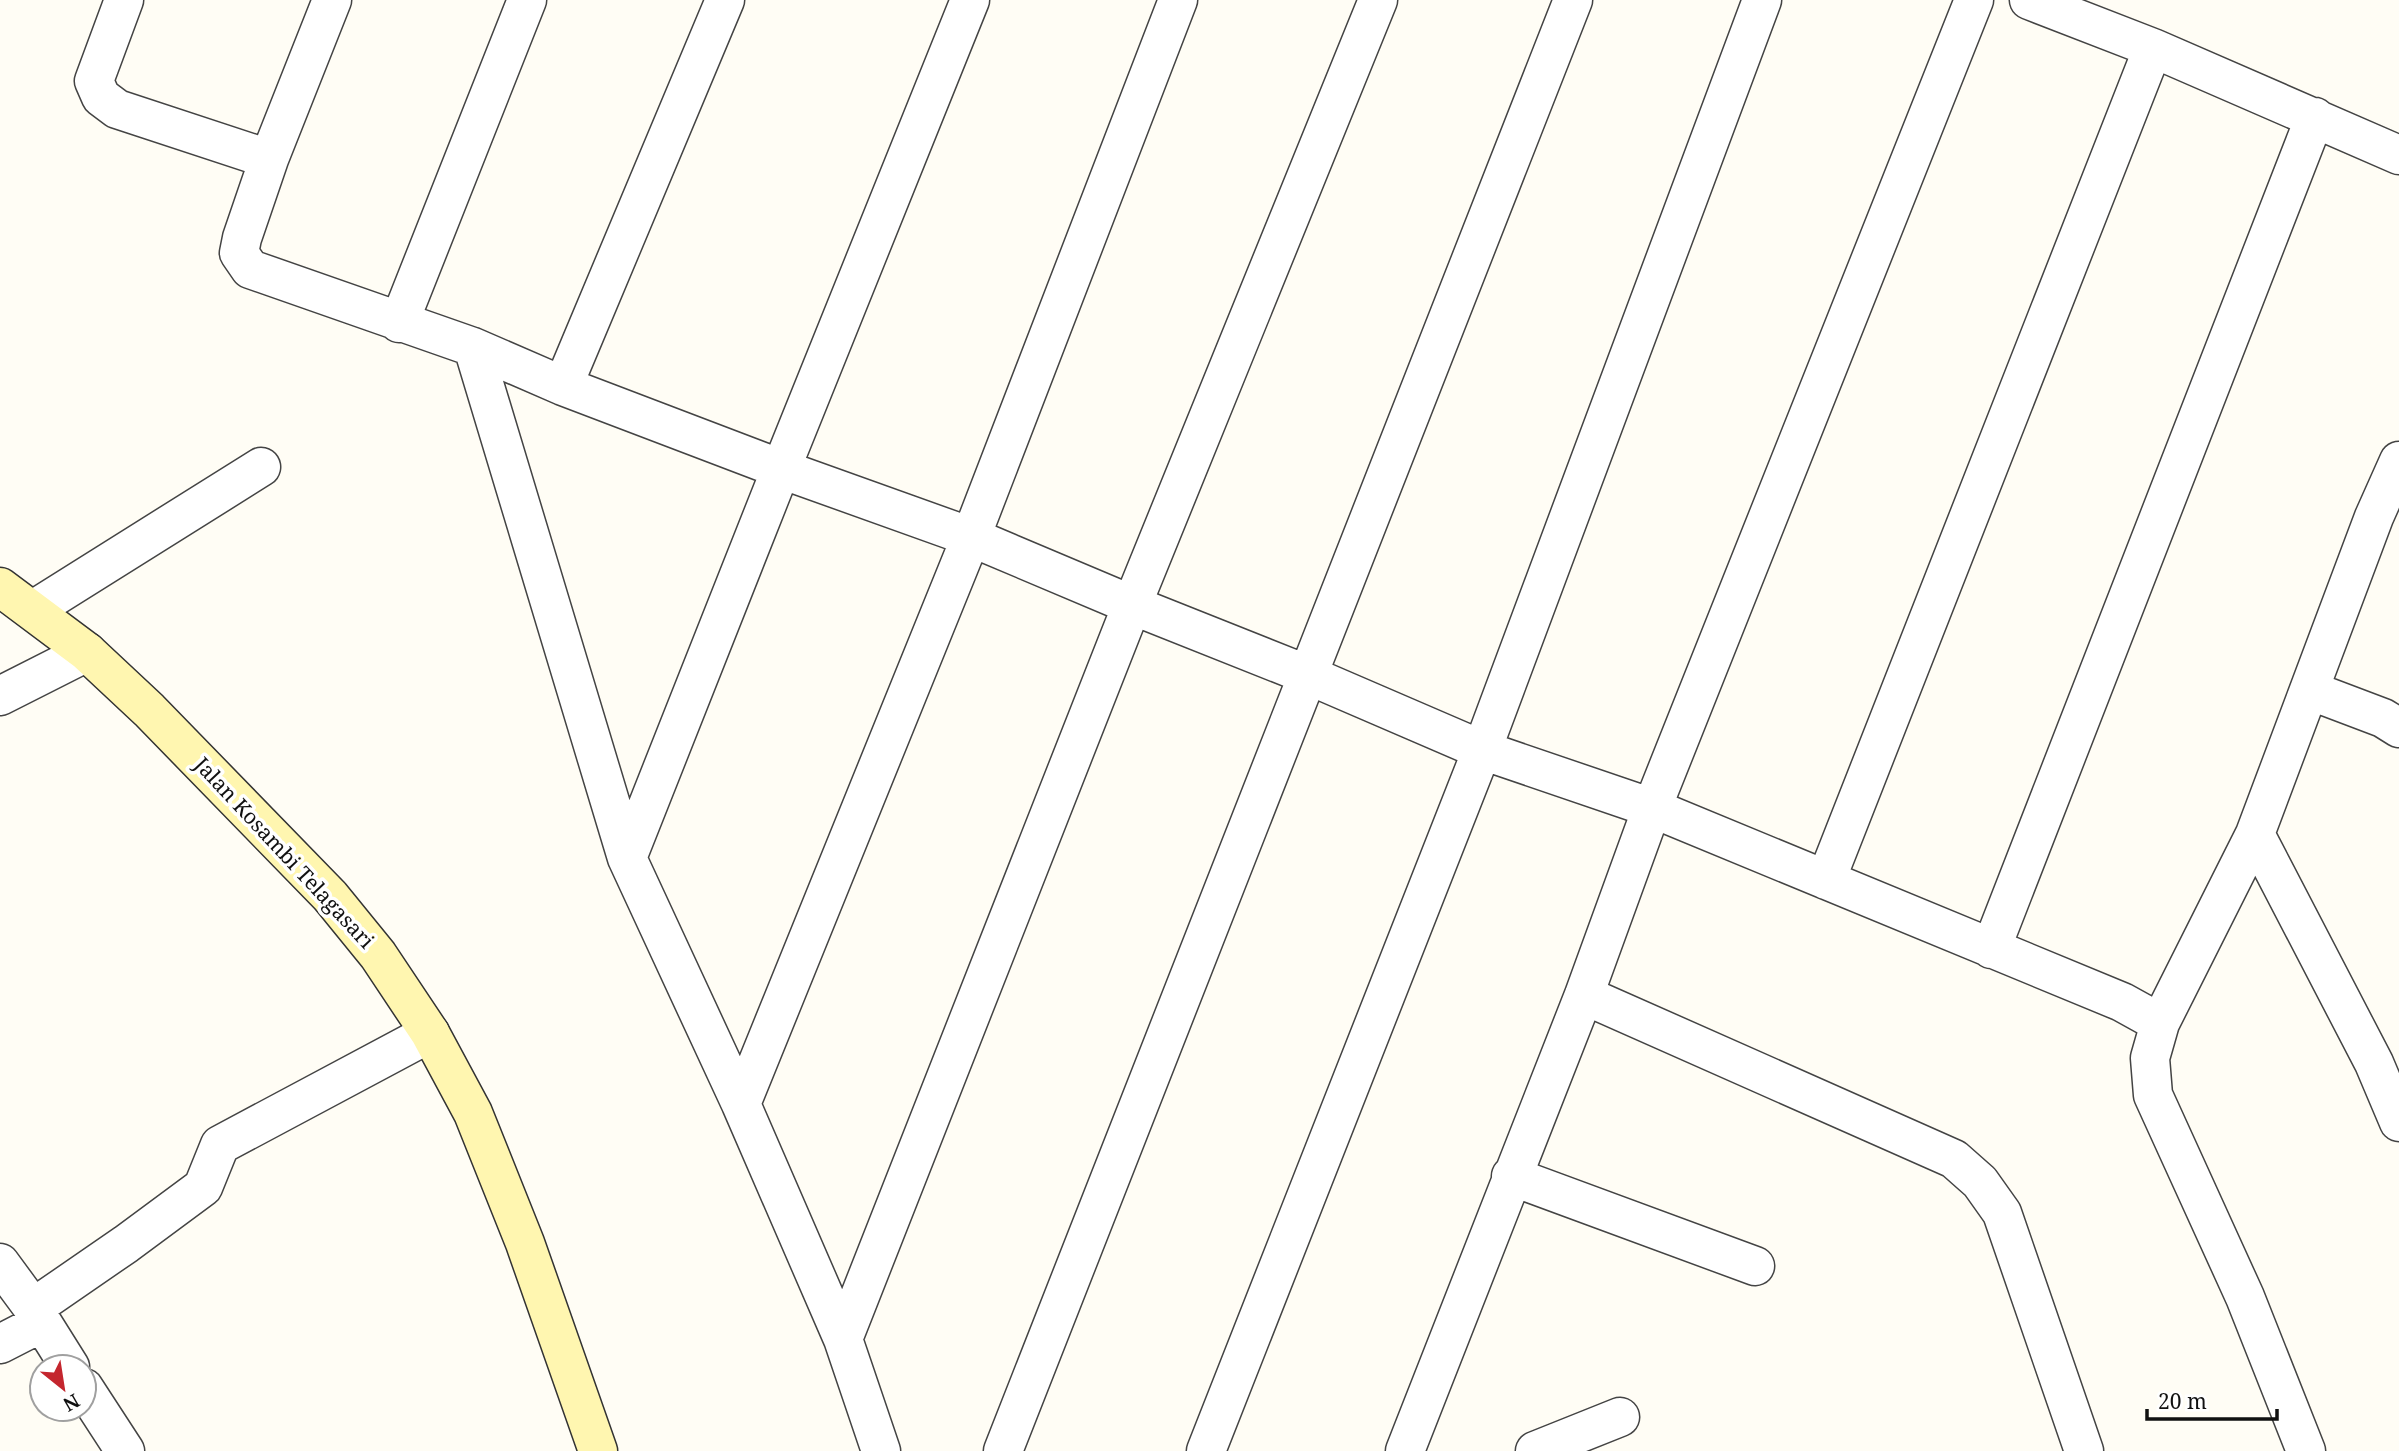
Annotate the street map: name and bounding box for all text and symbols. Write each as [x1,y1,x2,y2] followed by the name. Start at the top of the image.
[188,750,381,954] street label: Jalan Kosambi Telagasari
[28,1353,98,1423] north arrow
[2147,1378,2276,1422] scale bar
[2158,1387,2207,1415] text: 20 m
[58,1388,84,1418] text: N

